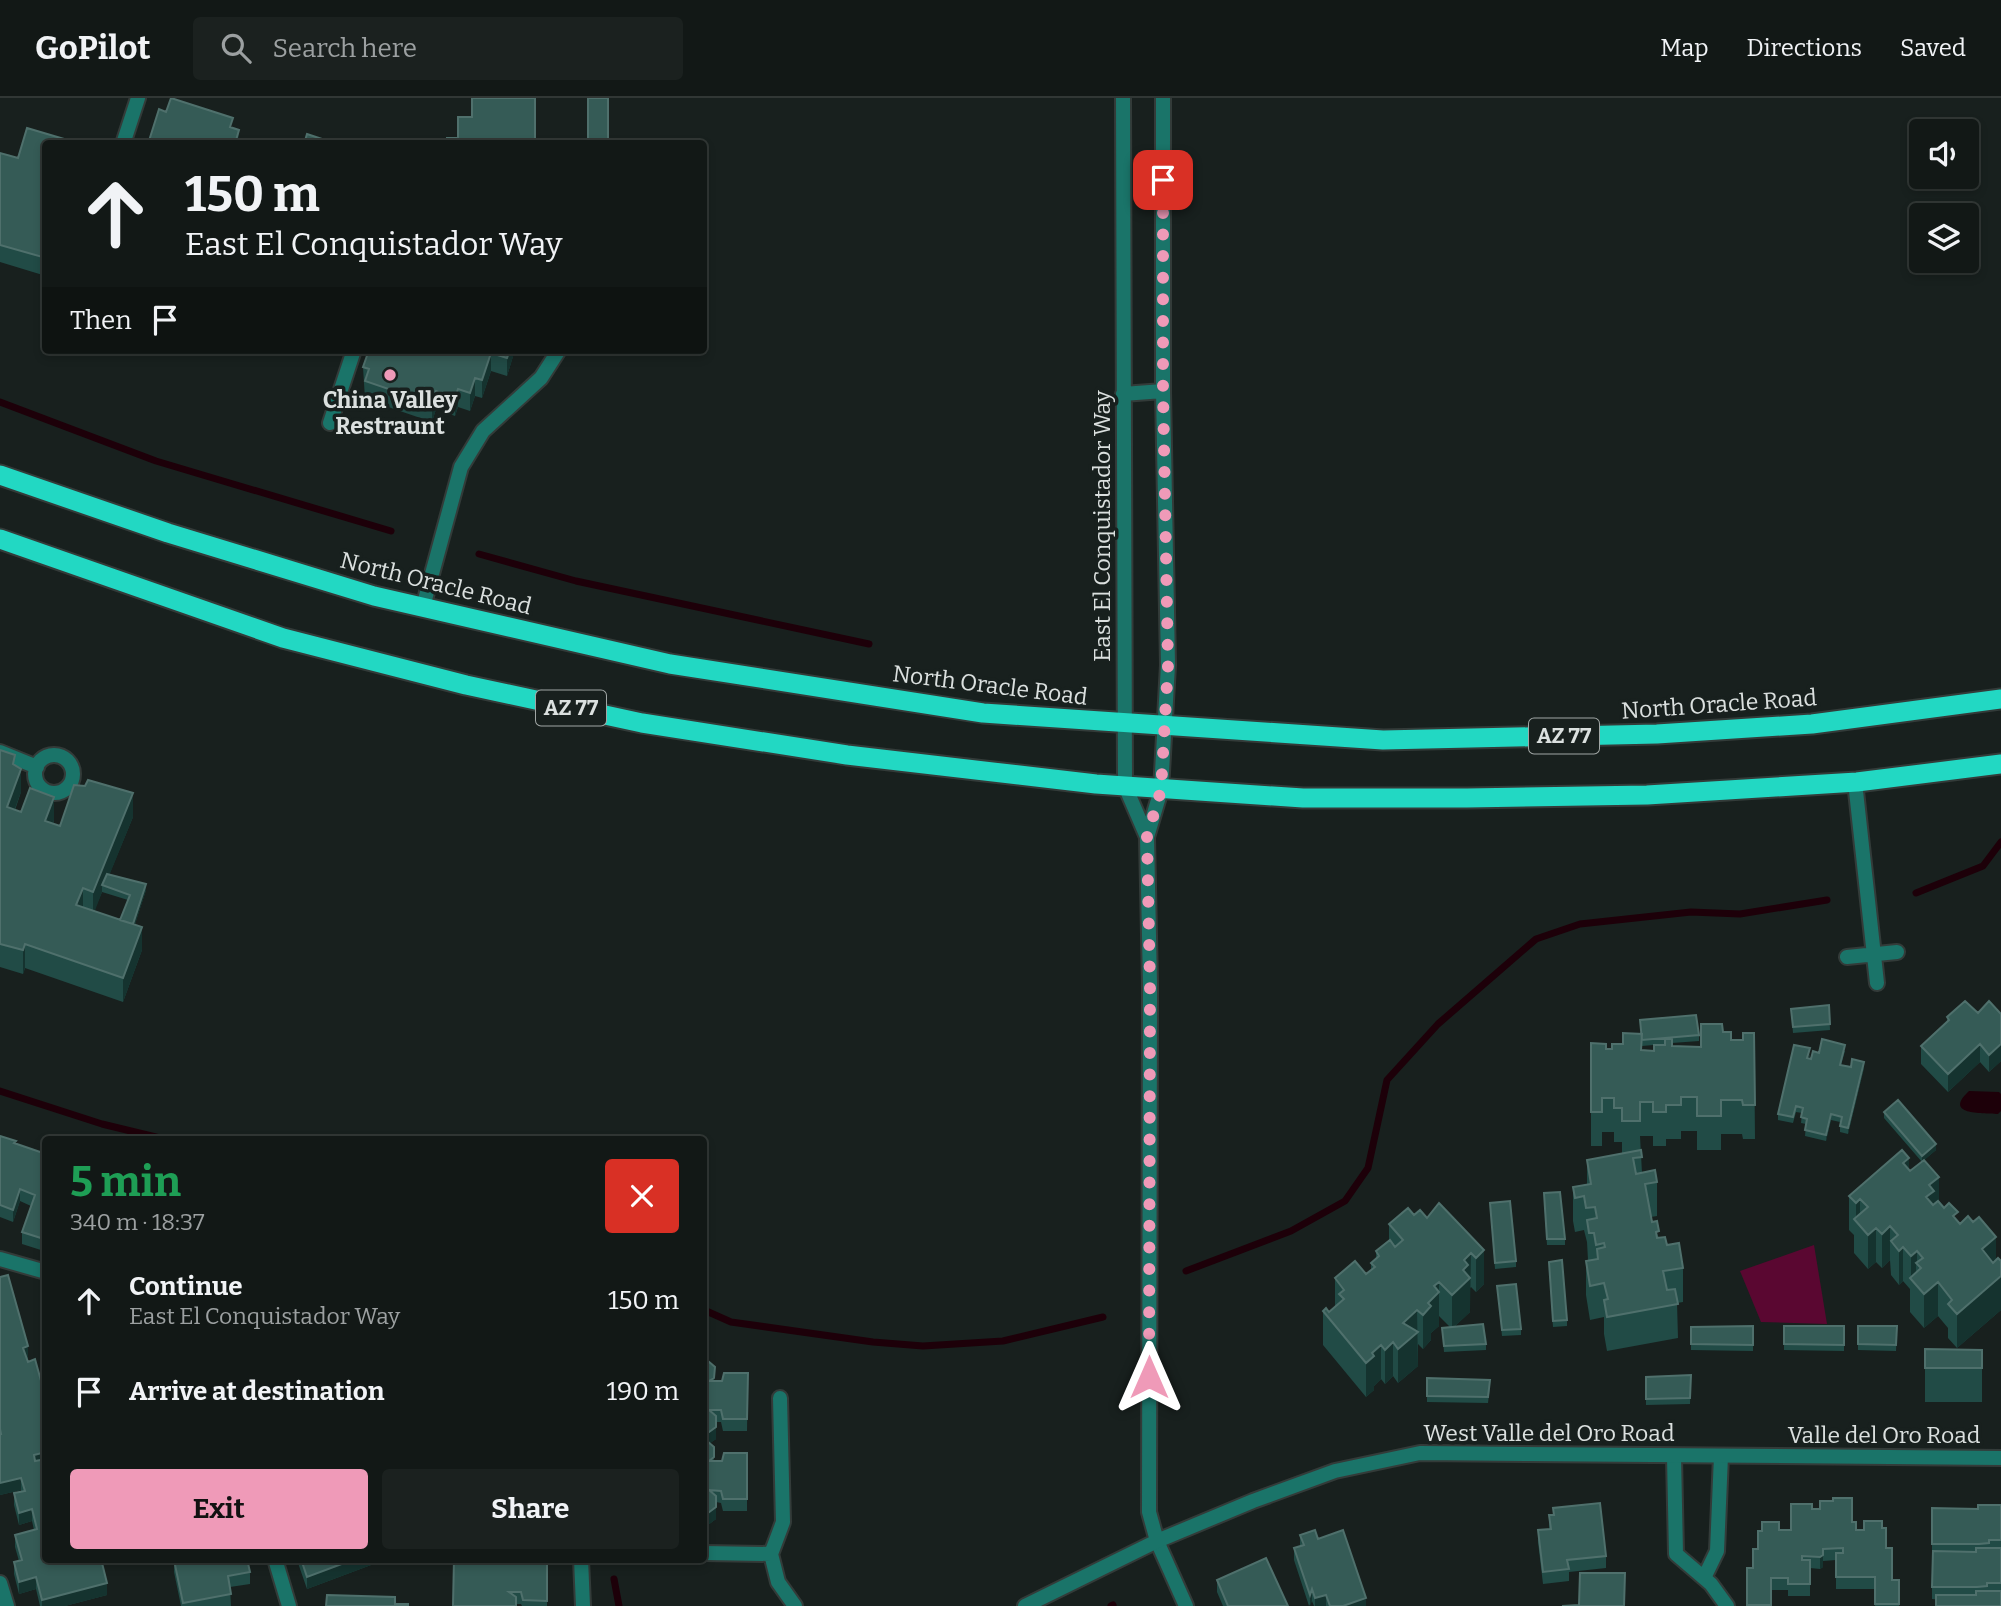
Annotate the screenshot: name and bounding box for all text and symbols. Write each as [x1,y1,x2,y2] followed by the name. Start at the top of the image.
[193,17,683,80] search box
[35,28,151,68] text: GoPilot
[217,29,255,67] icon: search
[273,33,417,64] text: Search here
[1660,34,1709,62] text: Map
[1747,34,1862,62] text: Directions
[1900,34,1966,62] text: Saved
[1909,119,1979,273] map controls
[1909,119,1979,189] button: sound
[1133,150,1193,210] pin
[1144,161,1182,199] icon: arrive
[185,165,320,224] text: 150 m
[70,168,161,259] icon: ahead
[1909,203,1979,273] button: layers
[185,225,562,263] text: East El Conquistador Way
[146,301,184,339] icon: arrive
[70,305,132,336] text: Then
[382,367,398,383] marker: China Valley Restraunt
[323,386,458,440] place label: China Valley Restraunt
[1088,390,1116,662] street label: East El Conquistador Way
[337,546,535,620] street label: North Oracle Road
[891,659,1089,711] street label: North Oracle Road
[1620,683,1818,725] street label: North Oracle Road
[536,690,606,726] road number: AZ 77
[1529,718,1599,754] road number: AZ 77
[70,1157,181,1207] text: 5 min
[605,1159,679,1233] button: close
[70,1208,205,1236] text: 340 m · 18:37
[129,1271,243,1302] text: Continue
[70,1282,108,1320] icon: ahead
[608,1285,679,1316] text: 150 m
[129,1302,400,1330] text: East El Conquistador Way
[1112,1340,1186,1414] position arrow
[70,1373,108,1411] icon: arrive
[129,1376,384,1407] text: Arrive at destination
[607,1376,679,1407] text: 190 m
[1423,1419,1675,1447] street label: West Valle del Oro Road
[1788,1421,1981,1449] street label: Valle del Oro Road
[70,1469,368,1549] button: Exit
[382,1469,679,1549] button: Share

